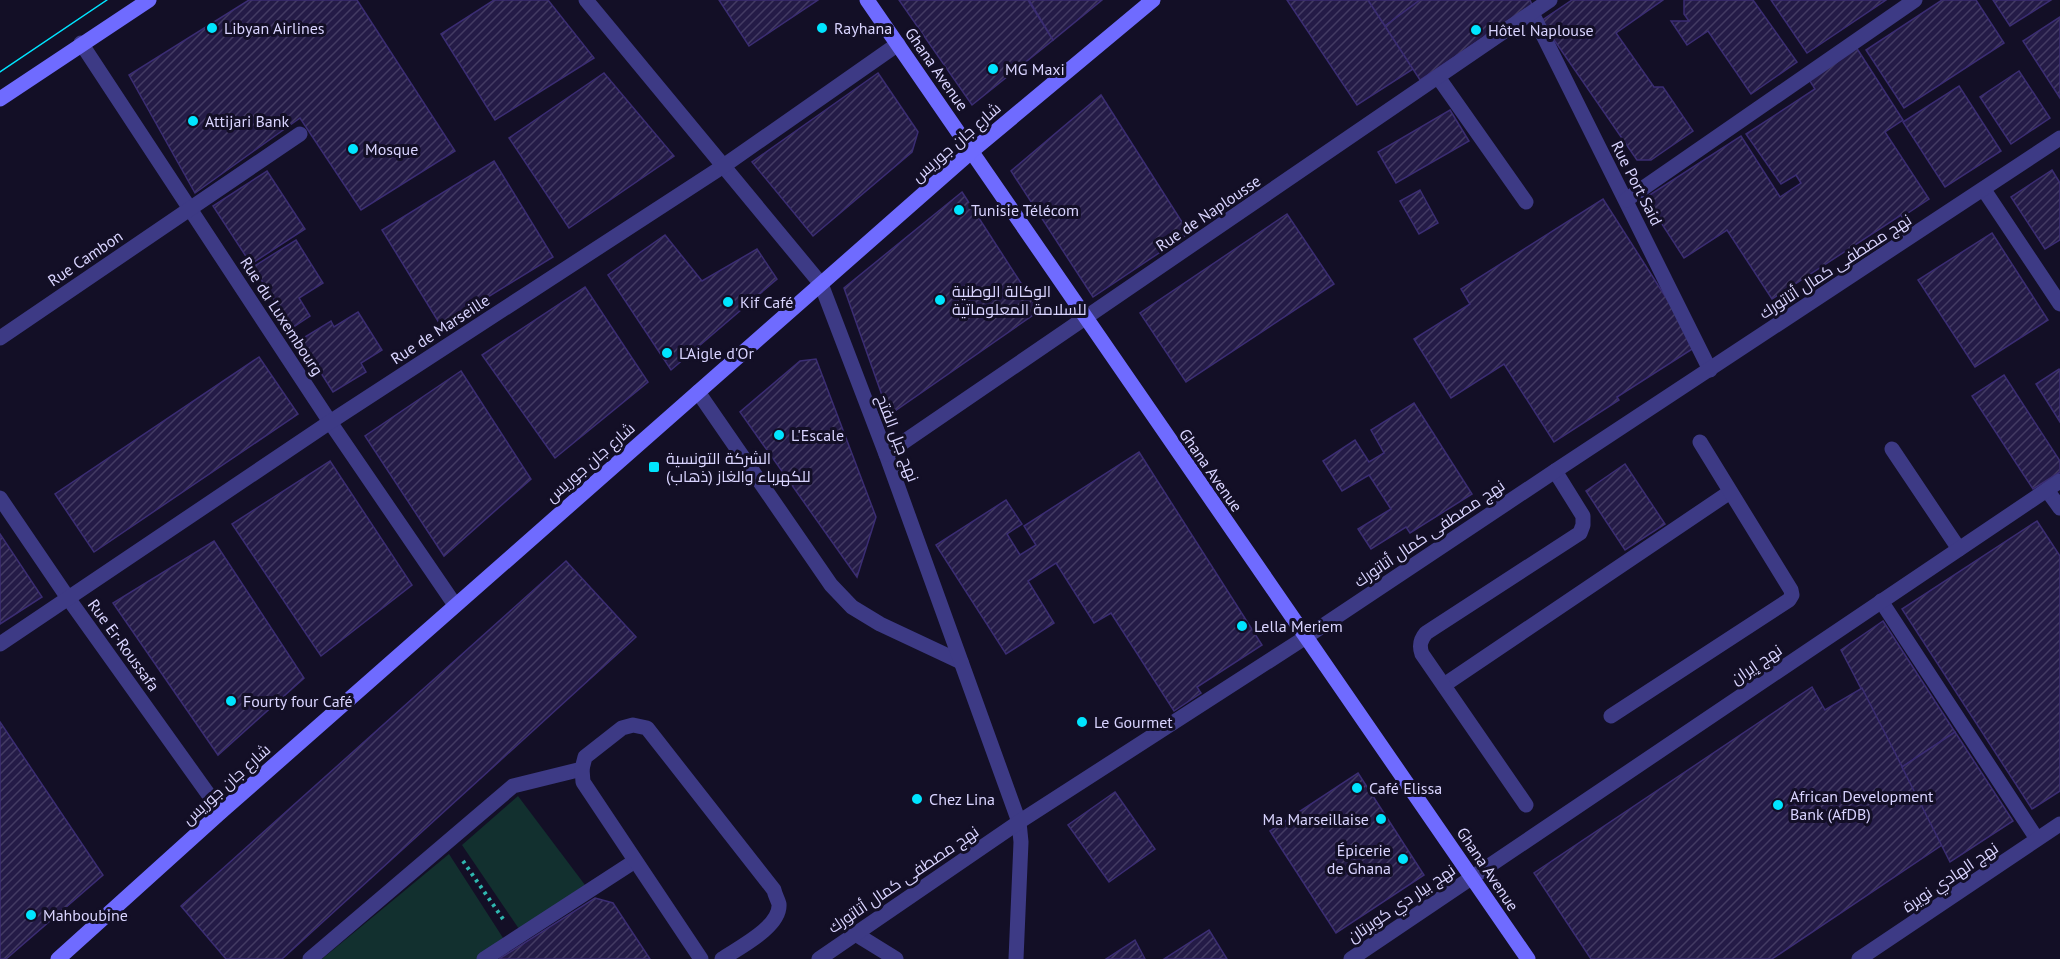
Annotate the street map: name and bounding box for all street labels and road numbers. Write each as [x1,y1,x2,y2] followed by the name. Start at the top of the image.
[901,24,973,114] street label: Ghana Avenue
[907,98,1006,188] street label: شارع جان جوريس
[1607,137,1667,229] street label: Rue Port Said
[1152,171,1264,255] street label: Rue de Naplousse
[1755,209,1916,324] street label: نهج مصطفى كمال أتاتورك
[44,226,126,290] street label: Rue Cambon
[236,253,328,379] street label: Rue du Luxembourg
[387,290,493,368] street label: Rue de Marseille
[870,392,924,485] street label: نهج جبل الفتح
[541,418,640,508] street label: شارع جان جوريس
[1175,425,1247,515] street label: Ghana Avenue
[1350,475,1509,593] street label: نهج مصطفى كمال أتاتورك
[84,595,164,695] street label: Rue Er·Roussafa
[1727,640,1787,690] street label: نهج إيران
[178,739,276,830] street label: شارع جان جوريس
[824,821,983,939] street label: نهج مصطفى كمال أتاتورك
[1453,823,1523,915] street label: Ghana Avenue
[1898,838,2004,920] street label: نهج الهادي نويرة
[1343,860,1461,950] street label: نهج بيار دي كوبرتان

